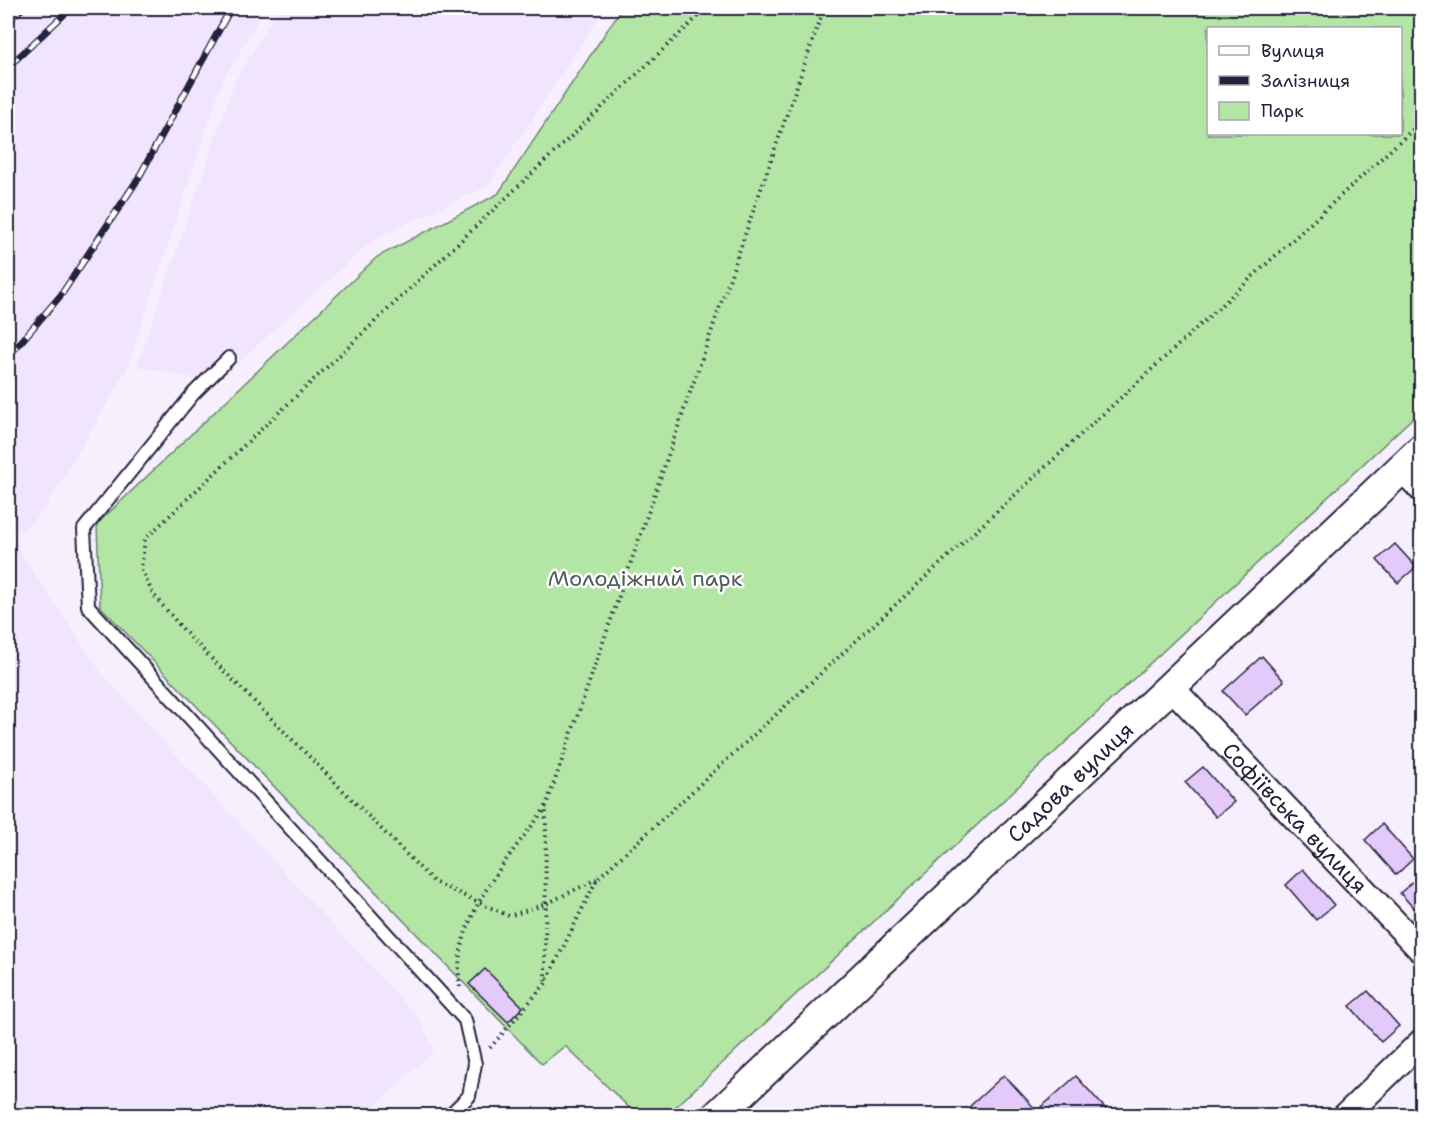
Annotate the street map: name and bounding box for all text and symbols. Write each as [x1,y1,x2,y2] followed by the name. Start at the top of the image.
[1207,27,1402,135] legend
[1261,39,1325,63] text: Вулиця
[1261,69,1350,93] text: Залізниця
[1261,99,1304,123] text: Парк
[548,564,743,593] park label: Молодіжний парк
[1001,716,1140,849] street label: Садова вулиця
[1216,736,1374,900] street label: Софіївська вулиця

